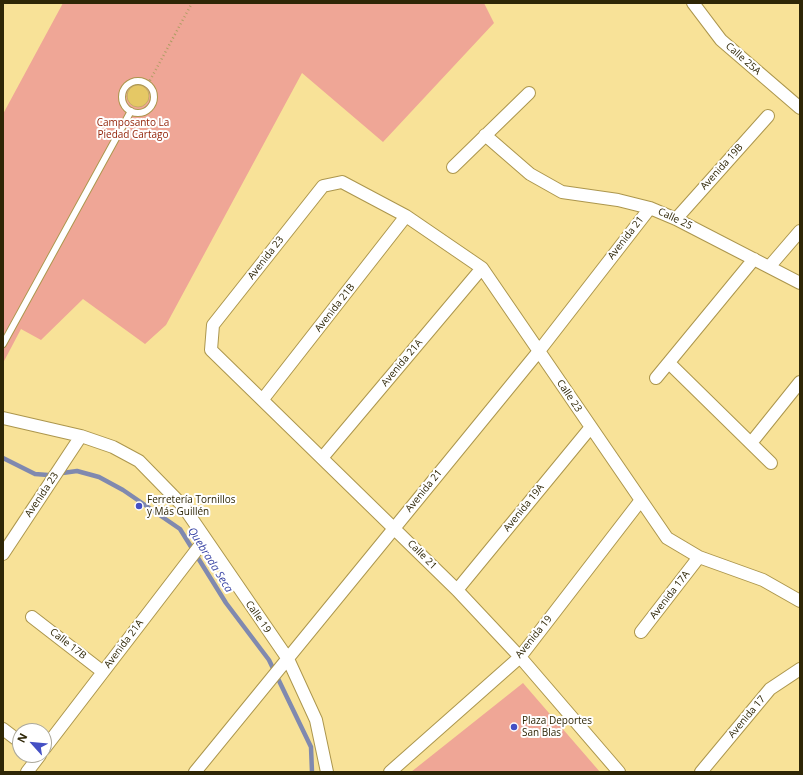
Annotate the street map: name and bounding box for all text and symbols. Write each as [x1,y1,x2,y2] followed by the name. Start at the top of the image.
[723,40,763,78] street label: Calle 25A
[97,117,169,140] park label: Camposanto La Piedad Cartago
[698,142,746,192] street label: Avenida 19B
[656,206,694,232] street label: Calle 25
[605,214,647,262] street label: Avenida 21
[245,234,287,282] street label: Avenida 23
[312,282,358,334] street label: Avenida 21B
[379,337,425,389] street label: Avenida 21A
[554,377,584,415] street label: Calle 23
[403,467,445,515] street label: Avenida 21
[23,470,61,520] street label: Avenida 23
[501,482,547,534] street label: Avenida 19A
[147,494,236,518] place label: Ferretería Tornillos y Más Guillén
[134,501,144,511] marker: Ferretería Tornillos y Más Guillén
[185,525,235,595] water label: Quebrada Seca
[405,538,439,572] street label: Calle 21
[648,569,692,621] street label: Avenida 17A
[243,599,273,635] street label: Calle 19
[513,613,555,661] street label: Avenida 19
[102,617,146,671] street label: Avenida 21A
[47,626,89,662] street label: Calle 17B
[726,693,768,741] street label: Avenida 17
[522,715,592,738] place label: Plaza Deportes San Blas
[509,722,519,732] marker: Plaza Deportes San Blas
[12,723,52,763] north arrow
[13,730,30,745] text: N

